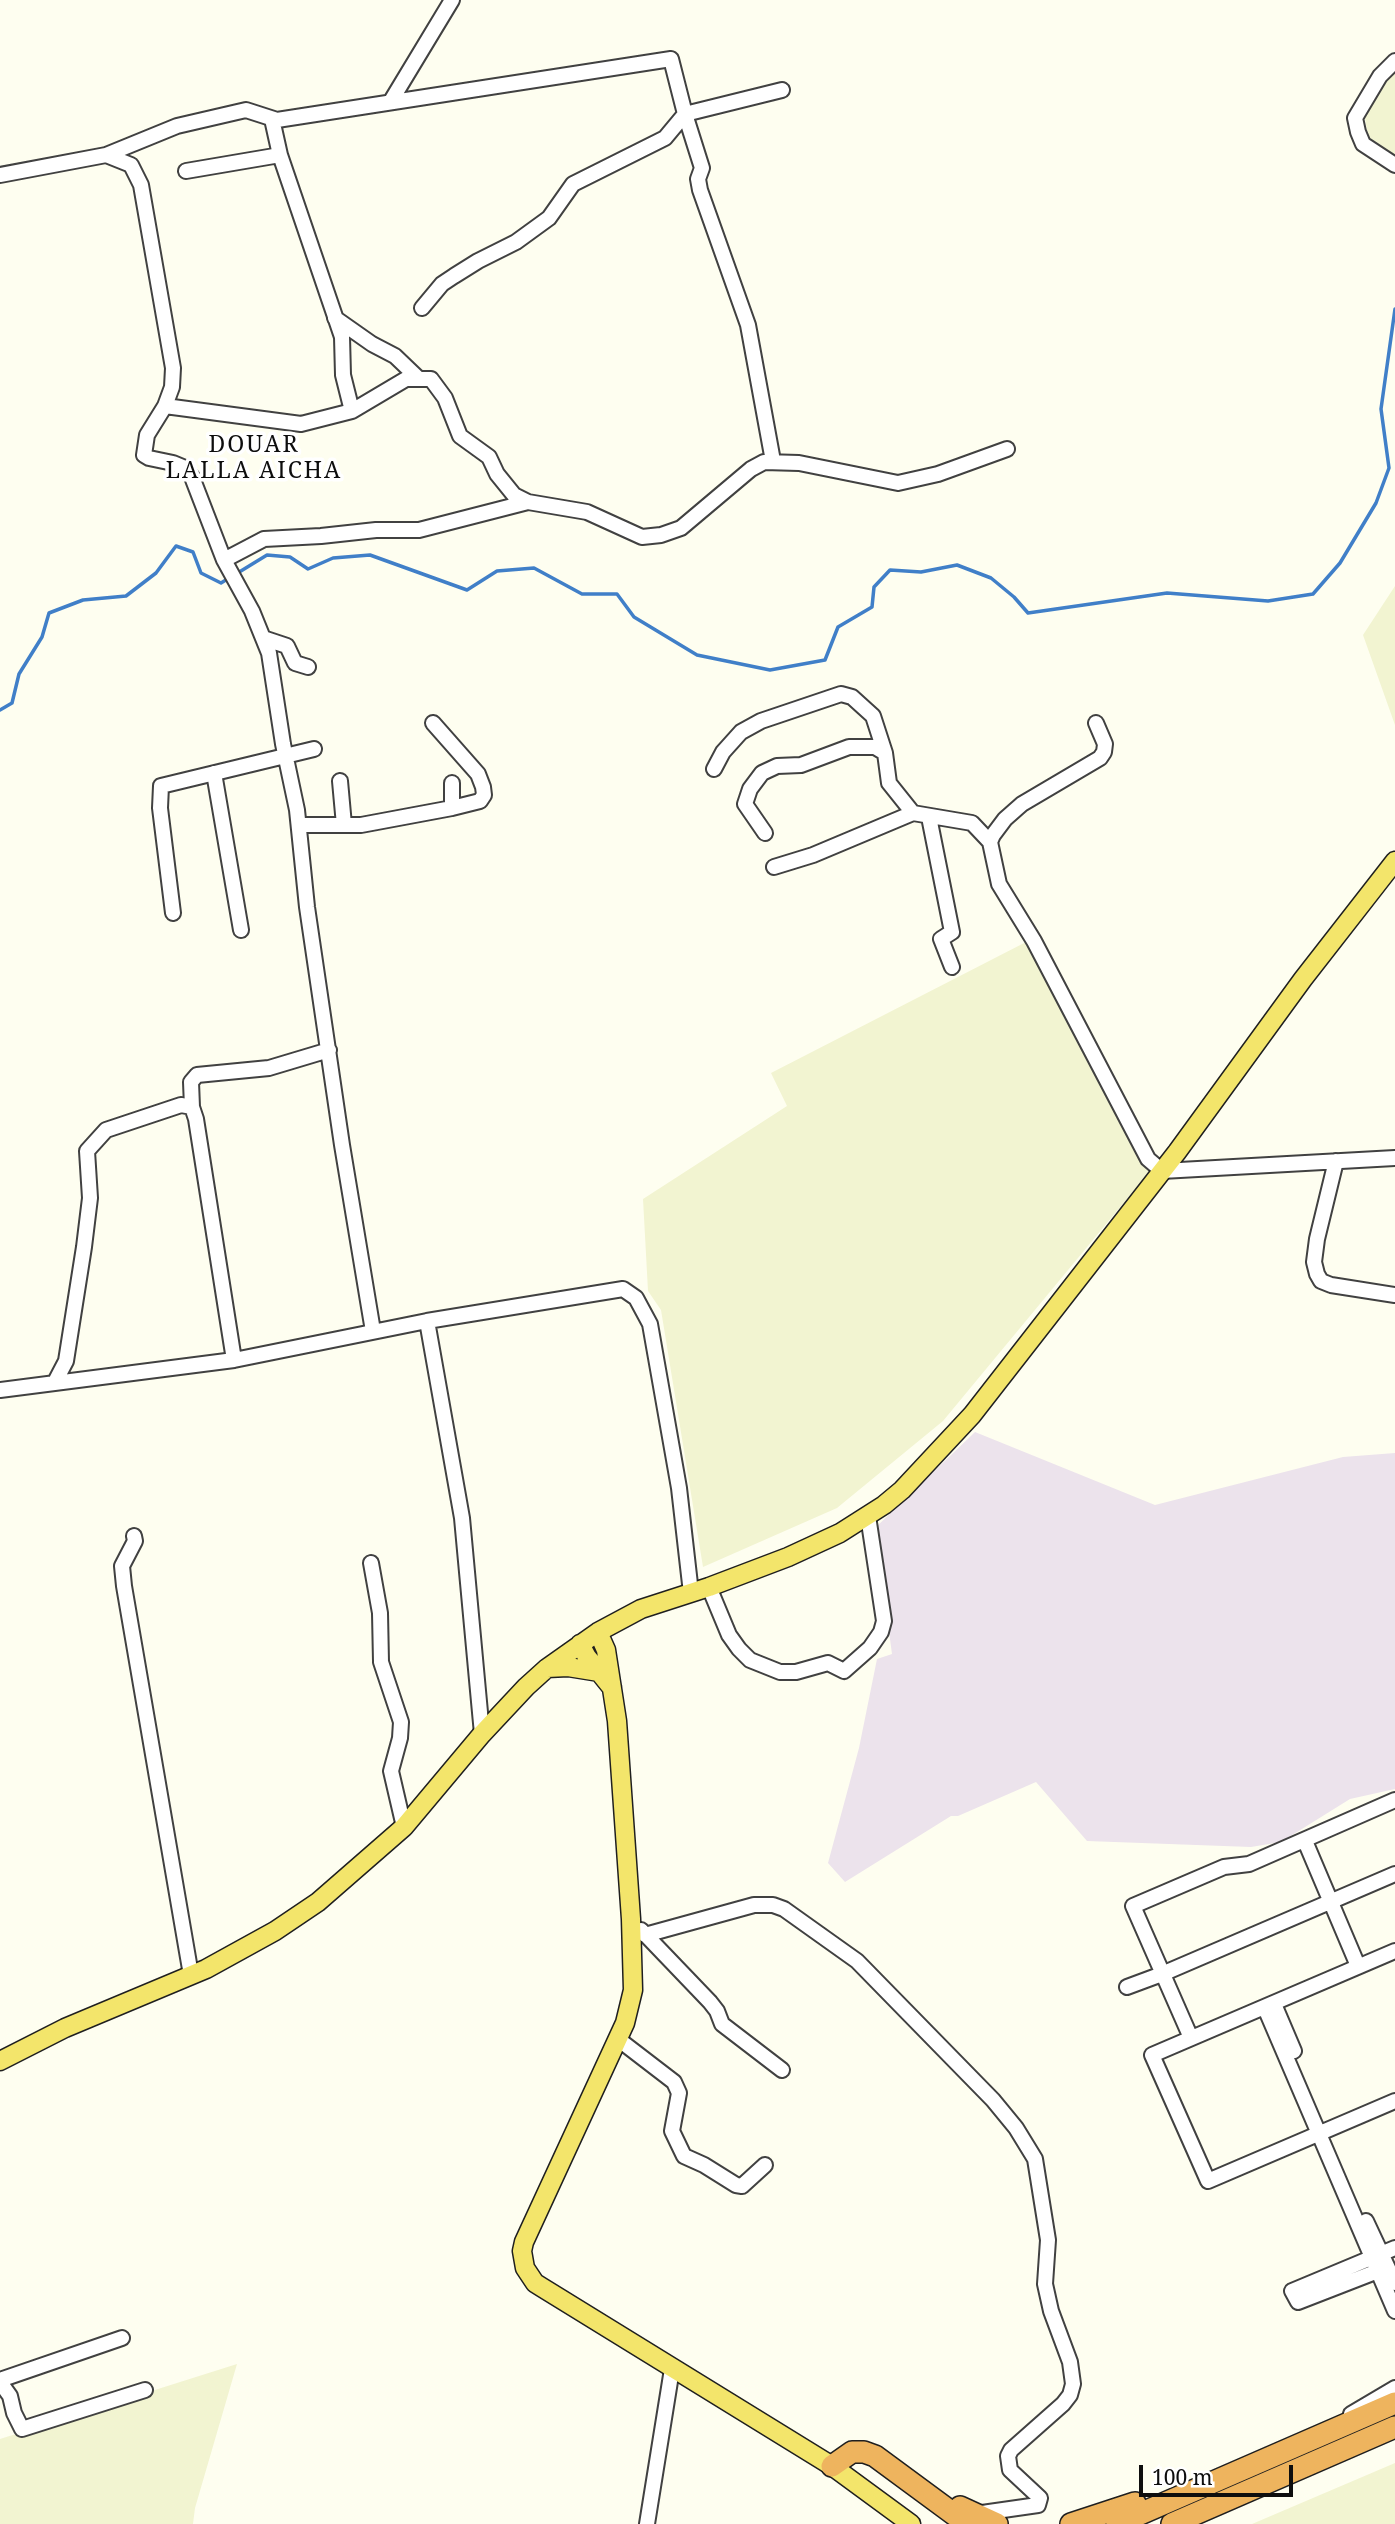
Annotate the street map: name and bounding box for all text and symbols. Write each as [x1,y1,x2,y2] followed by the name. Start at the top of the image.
[167,431,341,485] district label: DOUAR LALLA AICHA
[1143,2450,1297,2494] scale bar
[1152,2463,1213,2491] text: 100 m

